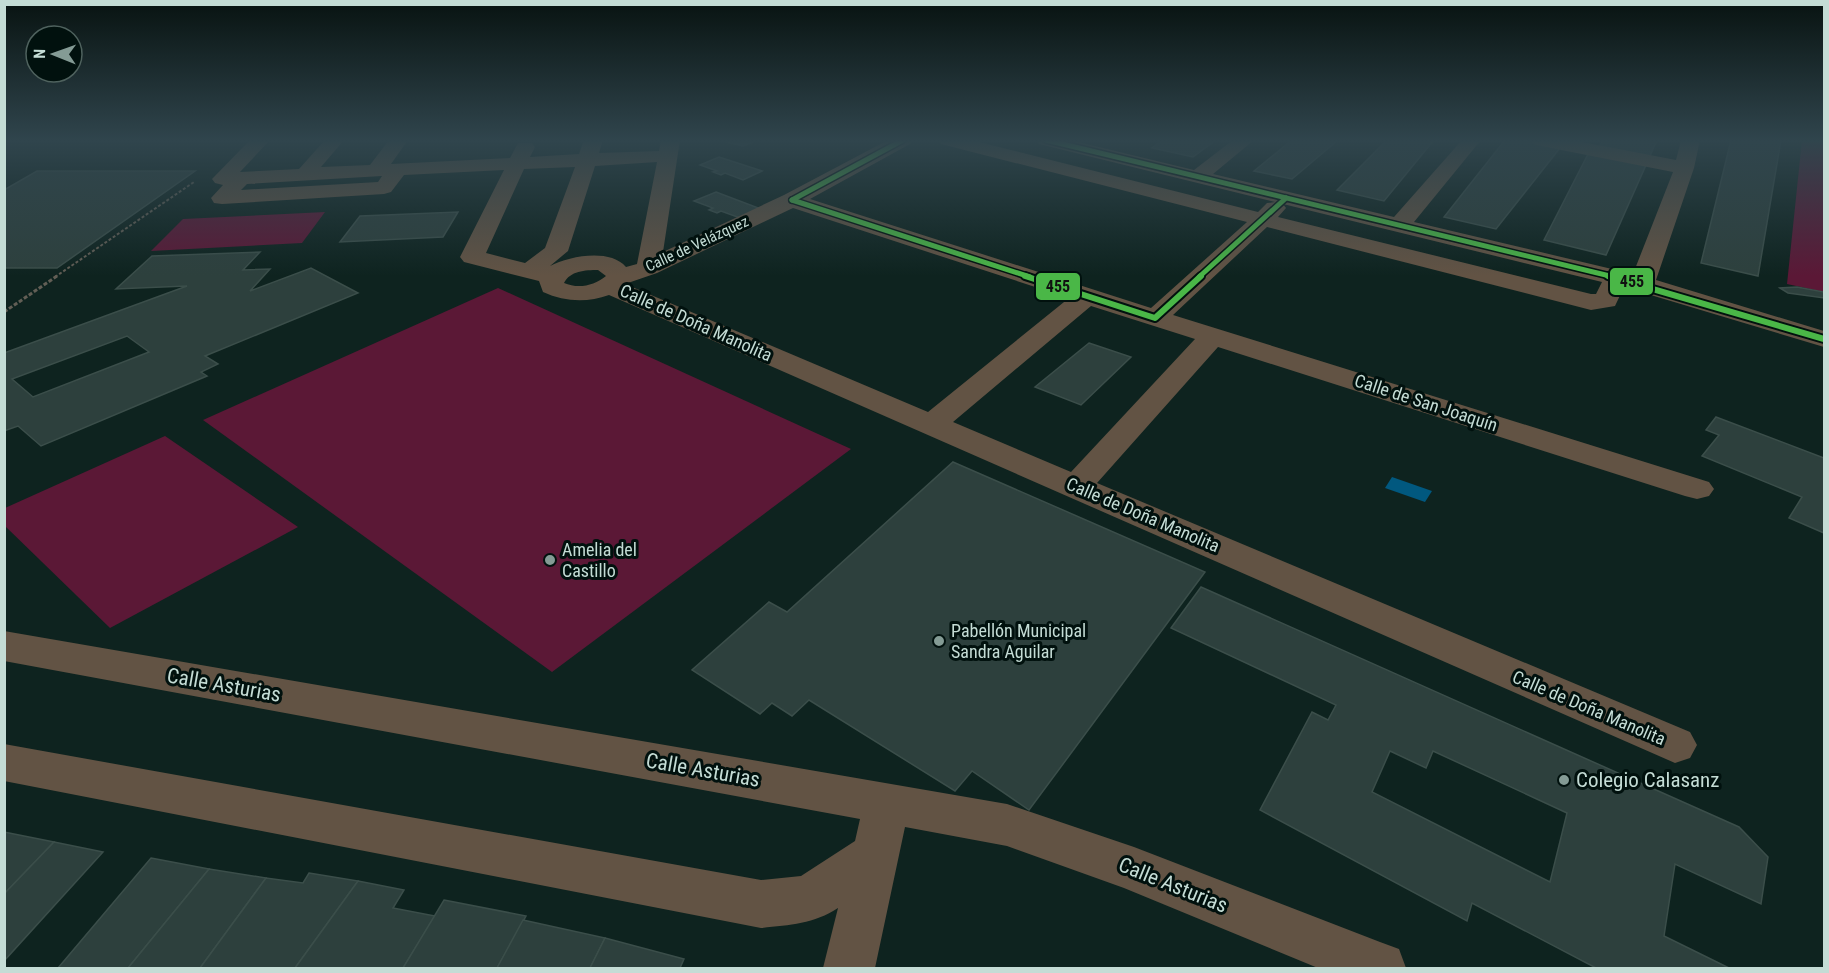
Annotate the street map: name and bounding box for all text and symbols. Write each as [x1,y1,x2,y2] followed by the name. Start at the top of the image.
[24,24,84,84] north arrow
[30,49,49,59] text: N
[643,212,751,276] street label: Calle de Velázquez
[1609,267,1654,296] line badge: 455
[1035,272,1081,301] line badge: 455
[1620,272,1644,291] text: 455
[1046,277,1070,296] text: 455
[617,280,775,366] street label: Calle de Doña Manolita
[1352,370,1500,436] street label: Calle de San Joaquín
[1064,473,1223,556] street label: Calle de Doña Manolita
[562,539,637,581] place label: Amelia del Castillo
[543,553,557,567] marker: Amelia del Castillo
[951,620,1086,662] place label: Pabellón Municipal Sandra Aguilar
[932,634,946,648] marker: Pabellón Municipal Sandra Aguilar
[165,663,283,707] street label: Calle Asturias
[1510,666,1669,749] street label: Calle de Doña Manolita
[644,748,762,792] street label: Calle Asturias
[1576,768,1720,792] place label: Colegio Calasanz
[1557,773,1571,787] marker: Colegio Calasanz
[1115,852,1231,918] street label: Calle Asturias

